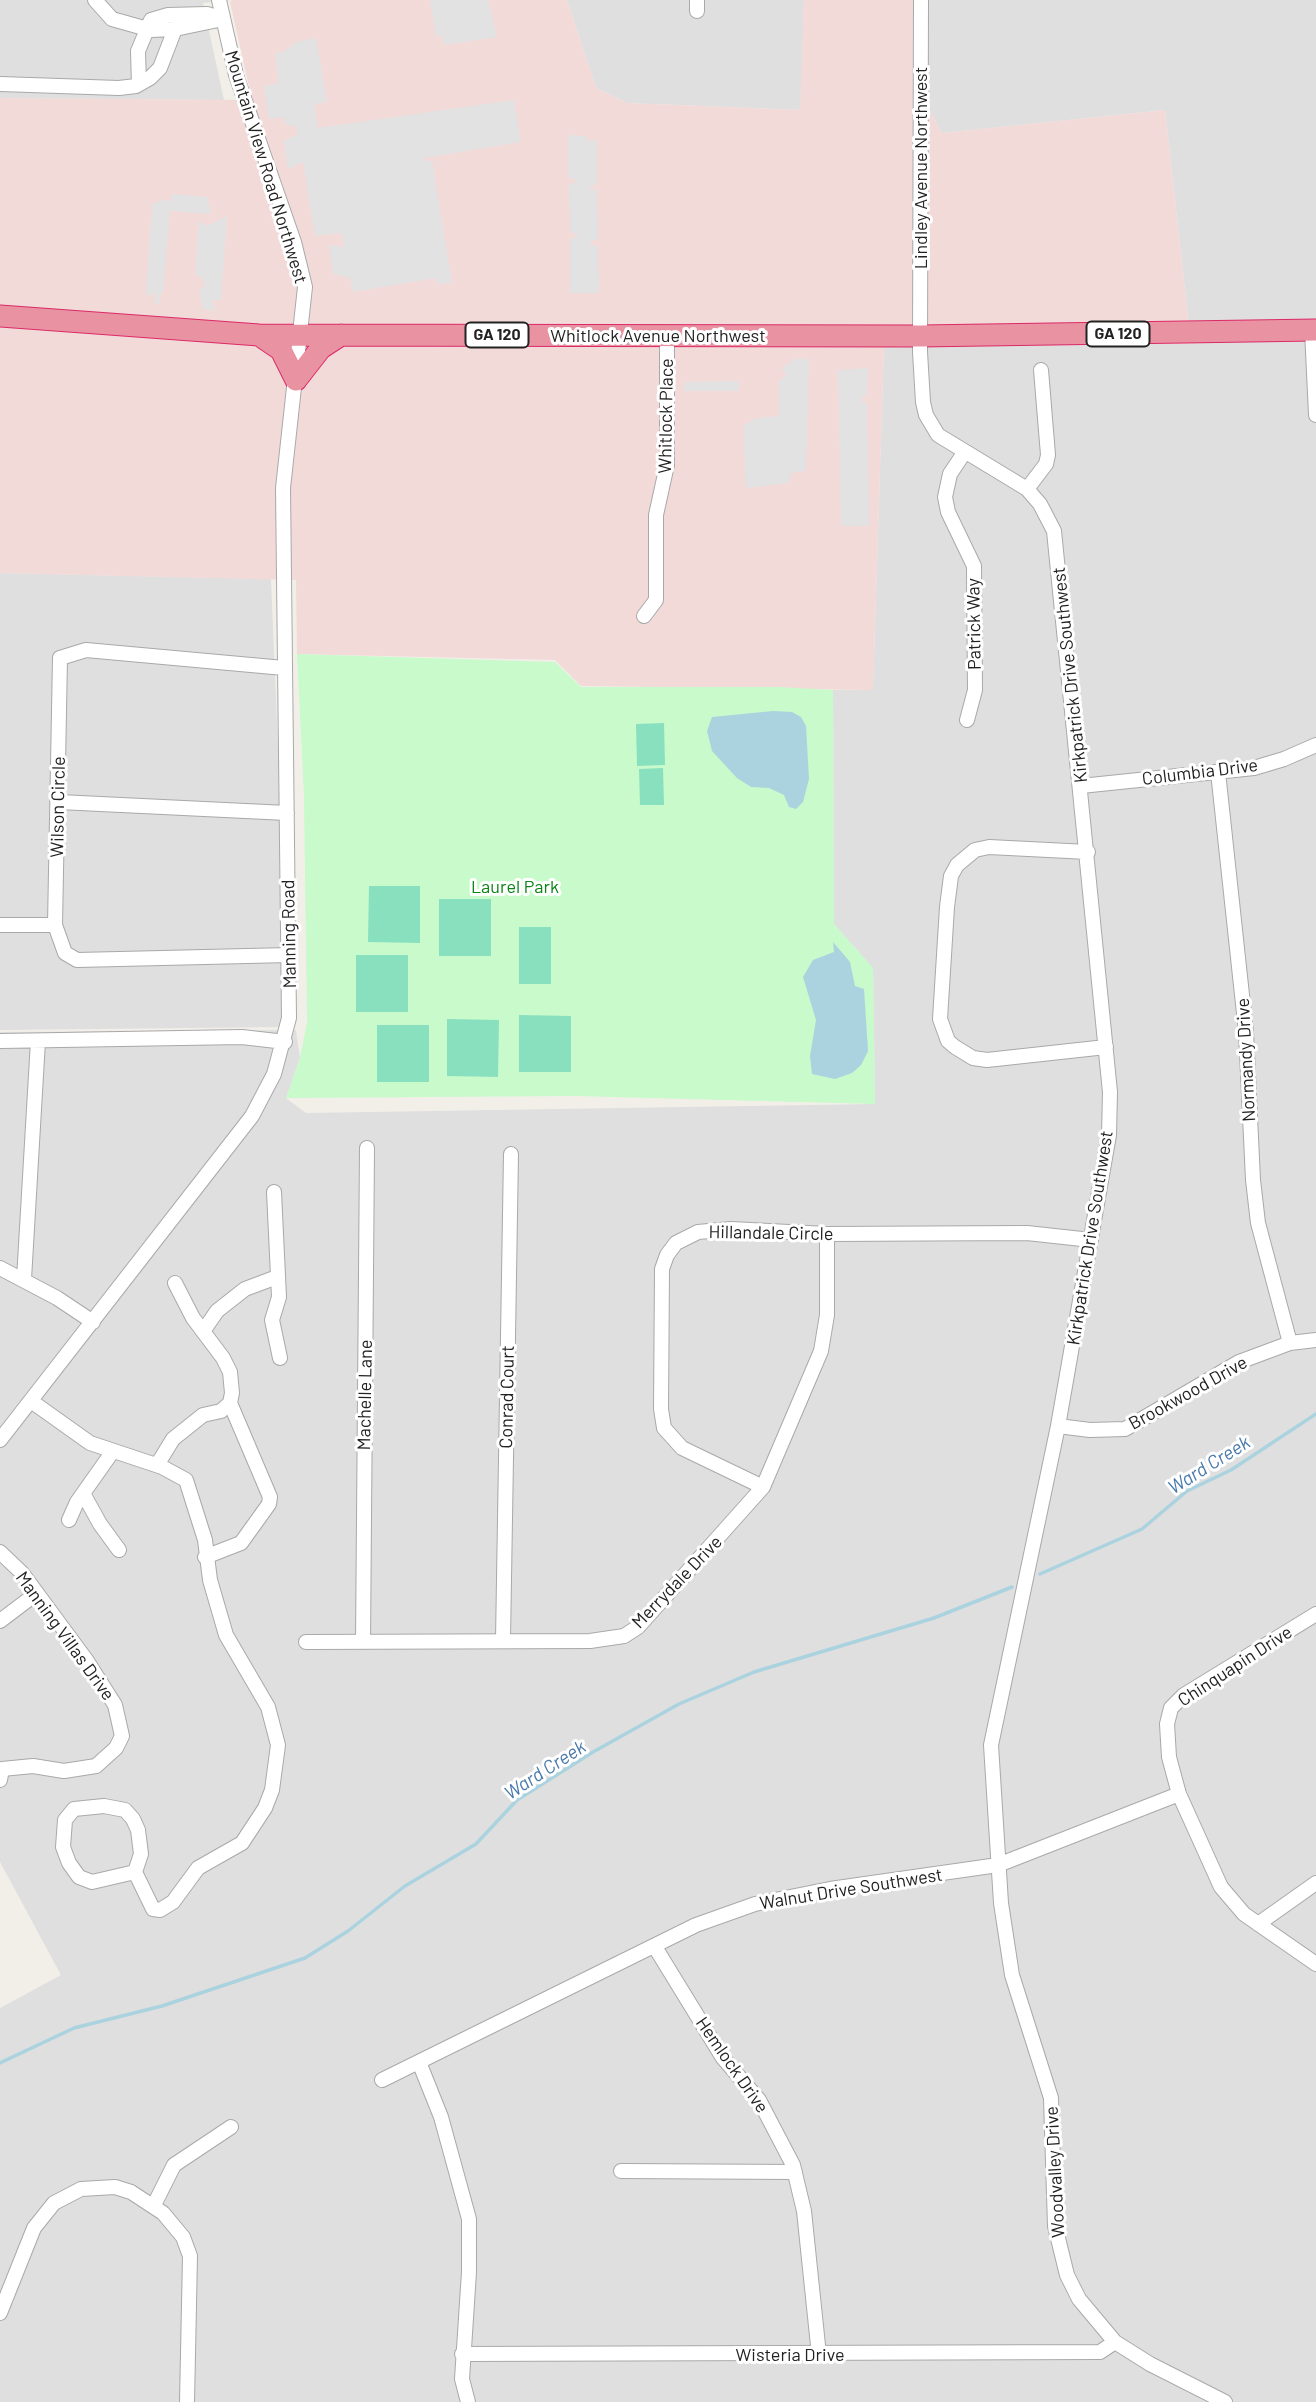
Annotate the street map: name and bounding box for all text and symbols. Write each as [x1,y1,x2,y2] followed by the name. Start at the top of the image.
[220,48,312,286] street label: Mountain View Road Northwest
[910,67,932,269] street label: Lindley Avenue Northwest
[466,322,528,348] road number: GA 120
[1086,322,1150,346] road number: GA 120
[550,325,766,347] street label: Whitlock Avenue Northwest
[654,358,678,474] street label: Whitlock Place
[1048,566,1092,784] street label: Kirkpatrick Drive Southwest
[962,578,986,670] street label: Patrick Way
[1141,754,1259,790] street label: Columbia Drive
[46,756,70,858] street label: Wilson Circle
[471,876,559,898] park label: Laurel Park
[277,879,301,989] street label: Manning Road
[1232,998,1260,1122] street label: Normandy Drive
[1062,1129,1118,1347] street label: Kirkpatrick Drive Southwest
[708,1221,834,1245] street label: Hillandale Circle
[353,1339,377,1451] street label: Machelle Lane
[495,1345,519,1449] street label: Conrad Court
[1125,1352,1251,1434] street label: Brookwood Drive
[1164,1431,1254,1499] water label: Ward Creek
[627,1531,727,1633] street label: Merrydale Drive
[11,1567,119,1705] street label: Manning Villas Drive
[1174,1621,1296,1711] street label: Chinquapin Drive
[500,1735,590,1805] water label: Ward Creek
[758,1864,944,1914] street label: Walnut Drive Southwest
[691,2013,773,2117] street label: Hemlock Drive
[1041,2106,1069,2238] street label: Woodvalley Drive
[736,2344,844,2366] street label: Wisteria Drive

